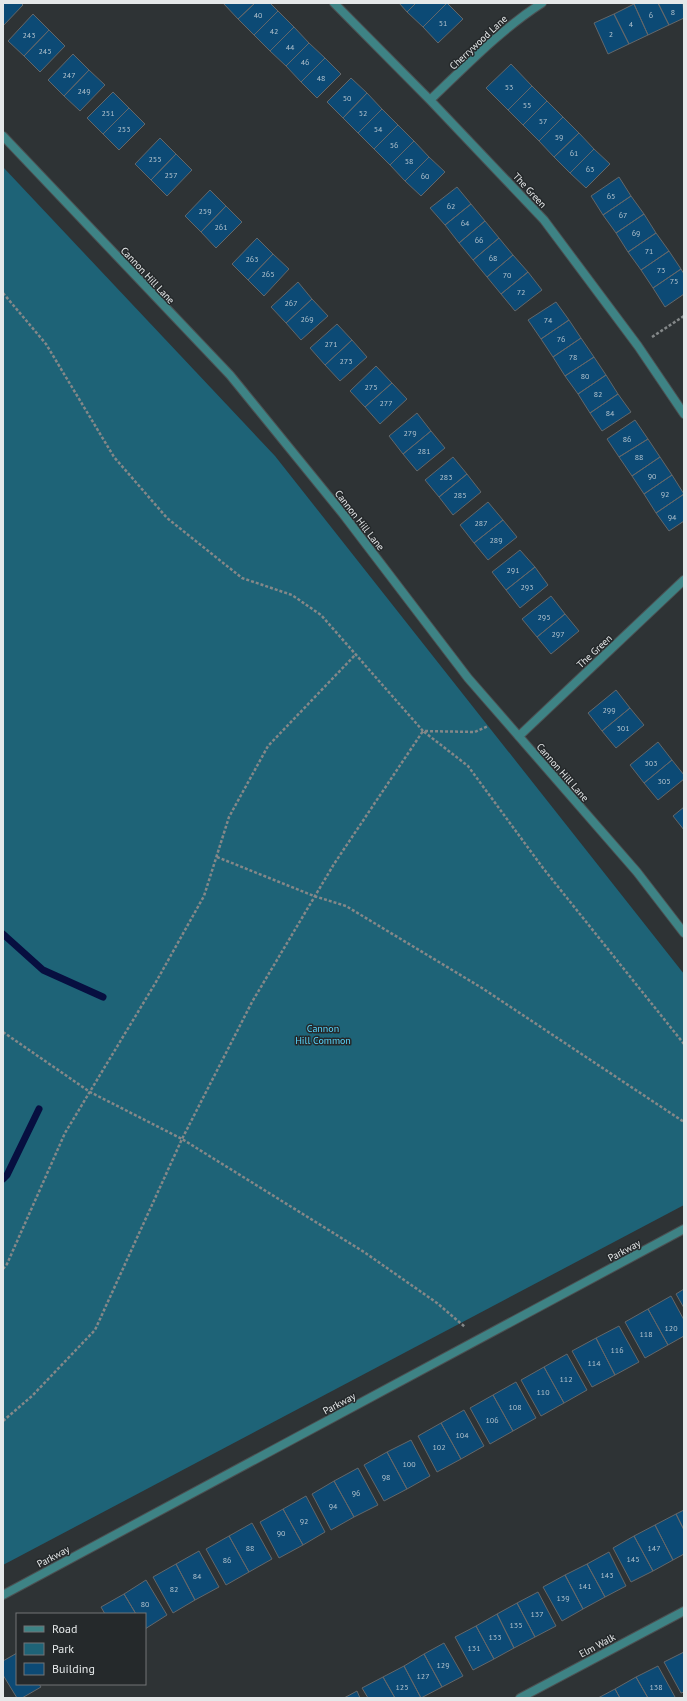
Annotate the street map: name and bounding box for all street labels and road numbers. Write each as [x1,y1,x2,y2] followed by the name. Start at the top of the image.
[447,12,510,72] street label: Cherrywood Lane
[510,170,549,211] street label: The Green
[118,244,177,307] street label: Cannon Hill Lane
[332,487,387,553] street label: Cannon Hill Lane
[574,632,615,671] street label: The Green
[534,740,592,804] street label: Cannon Hill Lane
[606,1236,643,1264] street label: Parkway
[321,1389,358,1417] street label: Parkway
[35,1542,72,1570] street label: Parkway
[577,1630,618,1660] street label: Elm Walk

